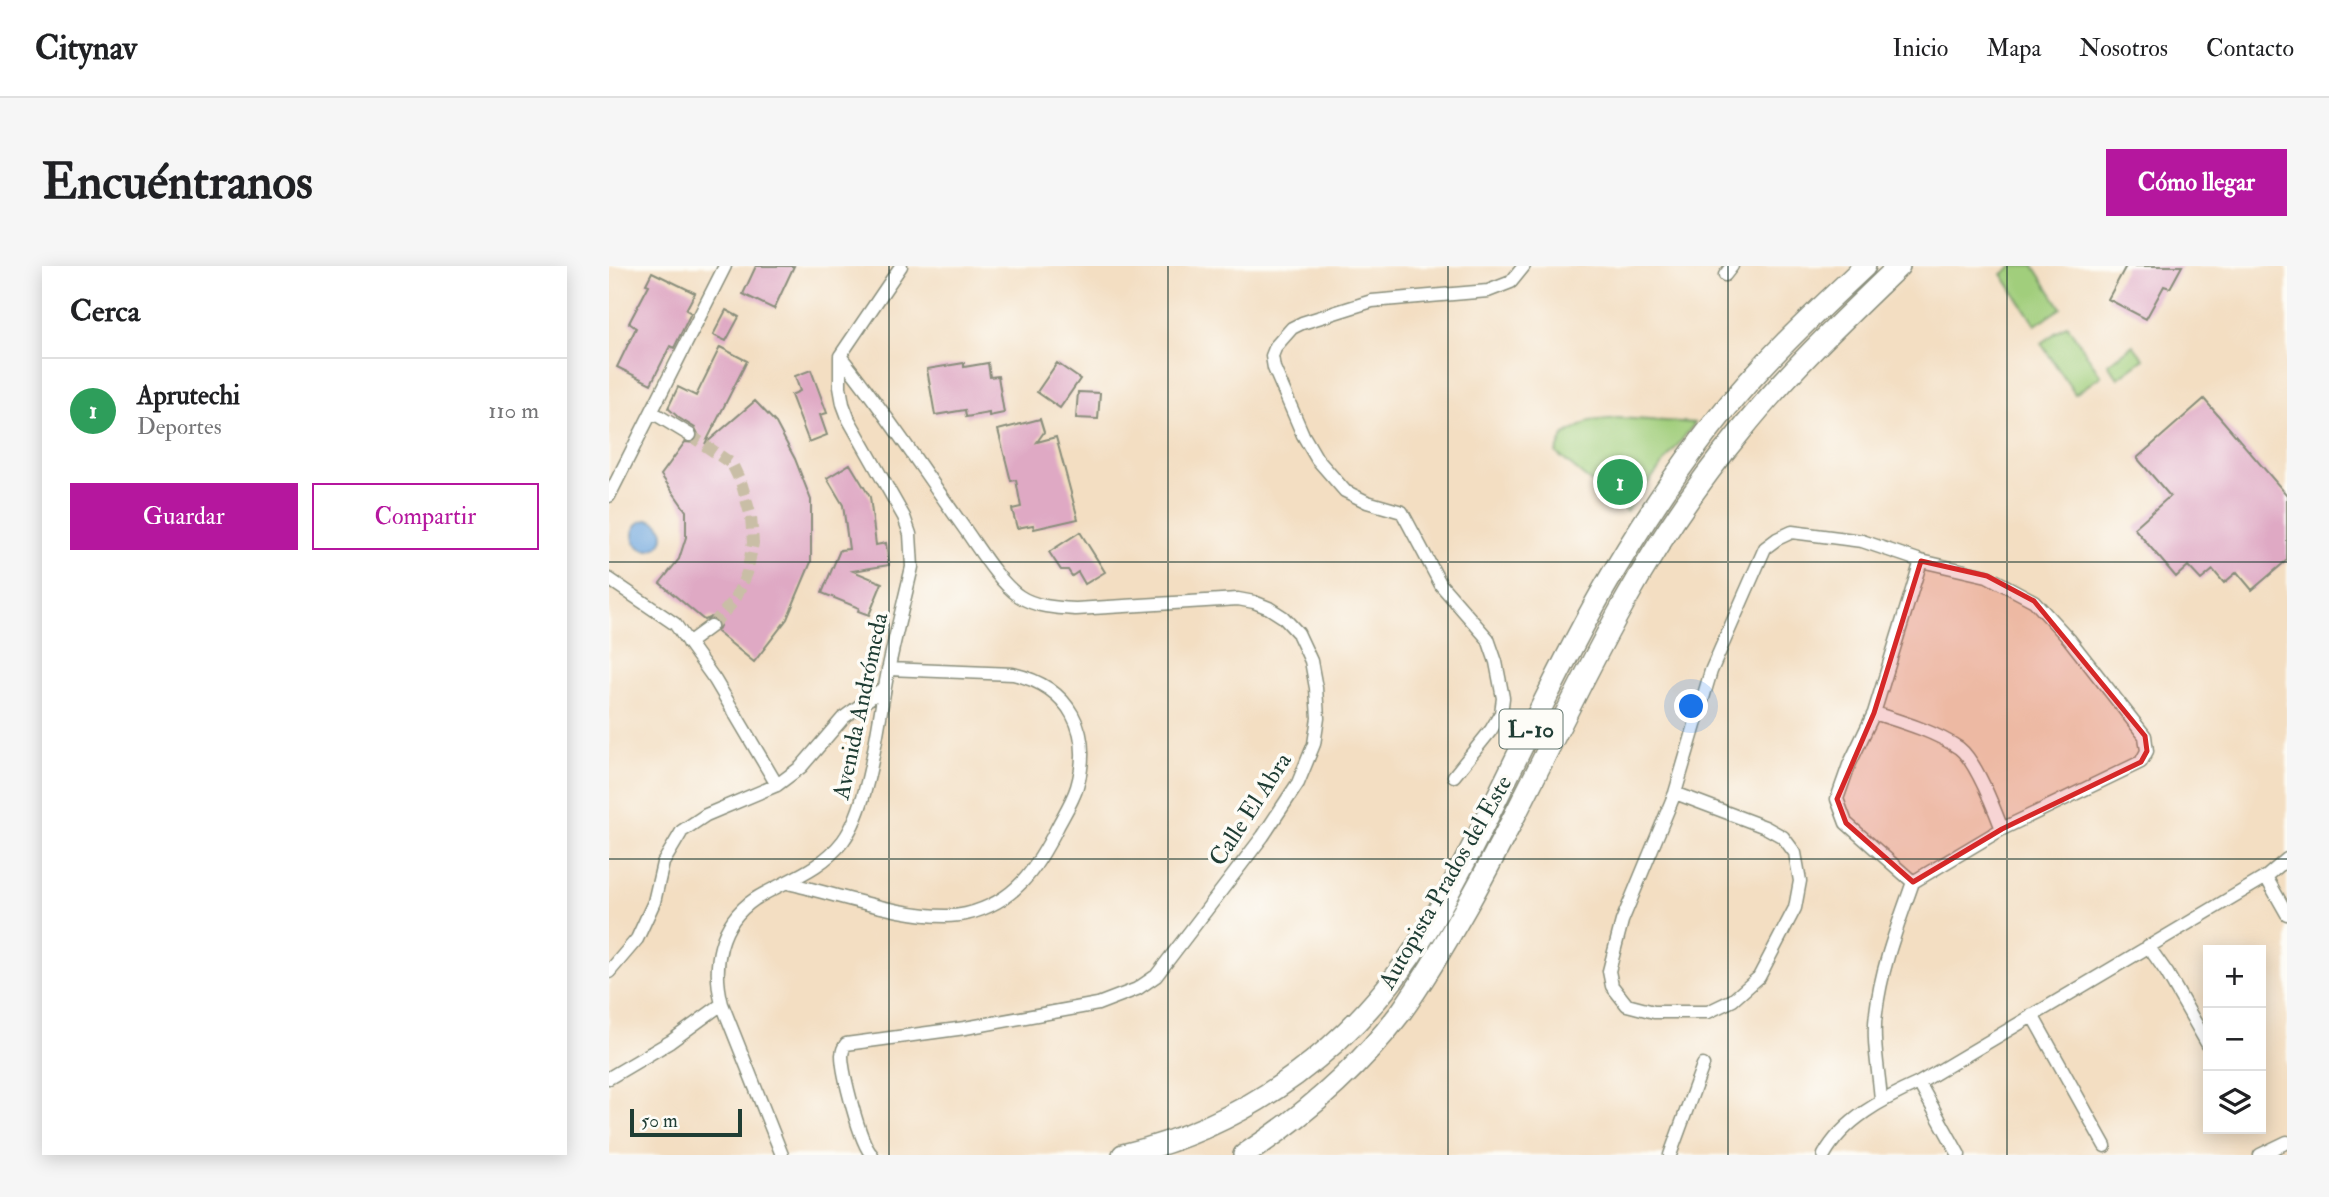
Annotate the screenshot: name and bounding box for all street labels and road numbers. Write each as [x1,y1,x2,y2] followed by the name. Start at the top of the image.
[825,609,896,803] street label: Avenida Andrómeda
[1499,710,1563,748] road number: L-10
[1202,746,1299,872] street label: Calle El Abra
[1371,770,1519,996] street label: Autopista Prados del Este

